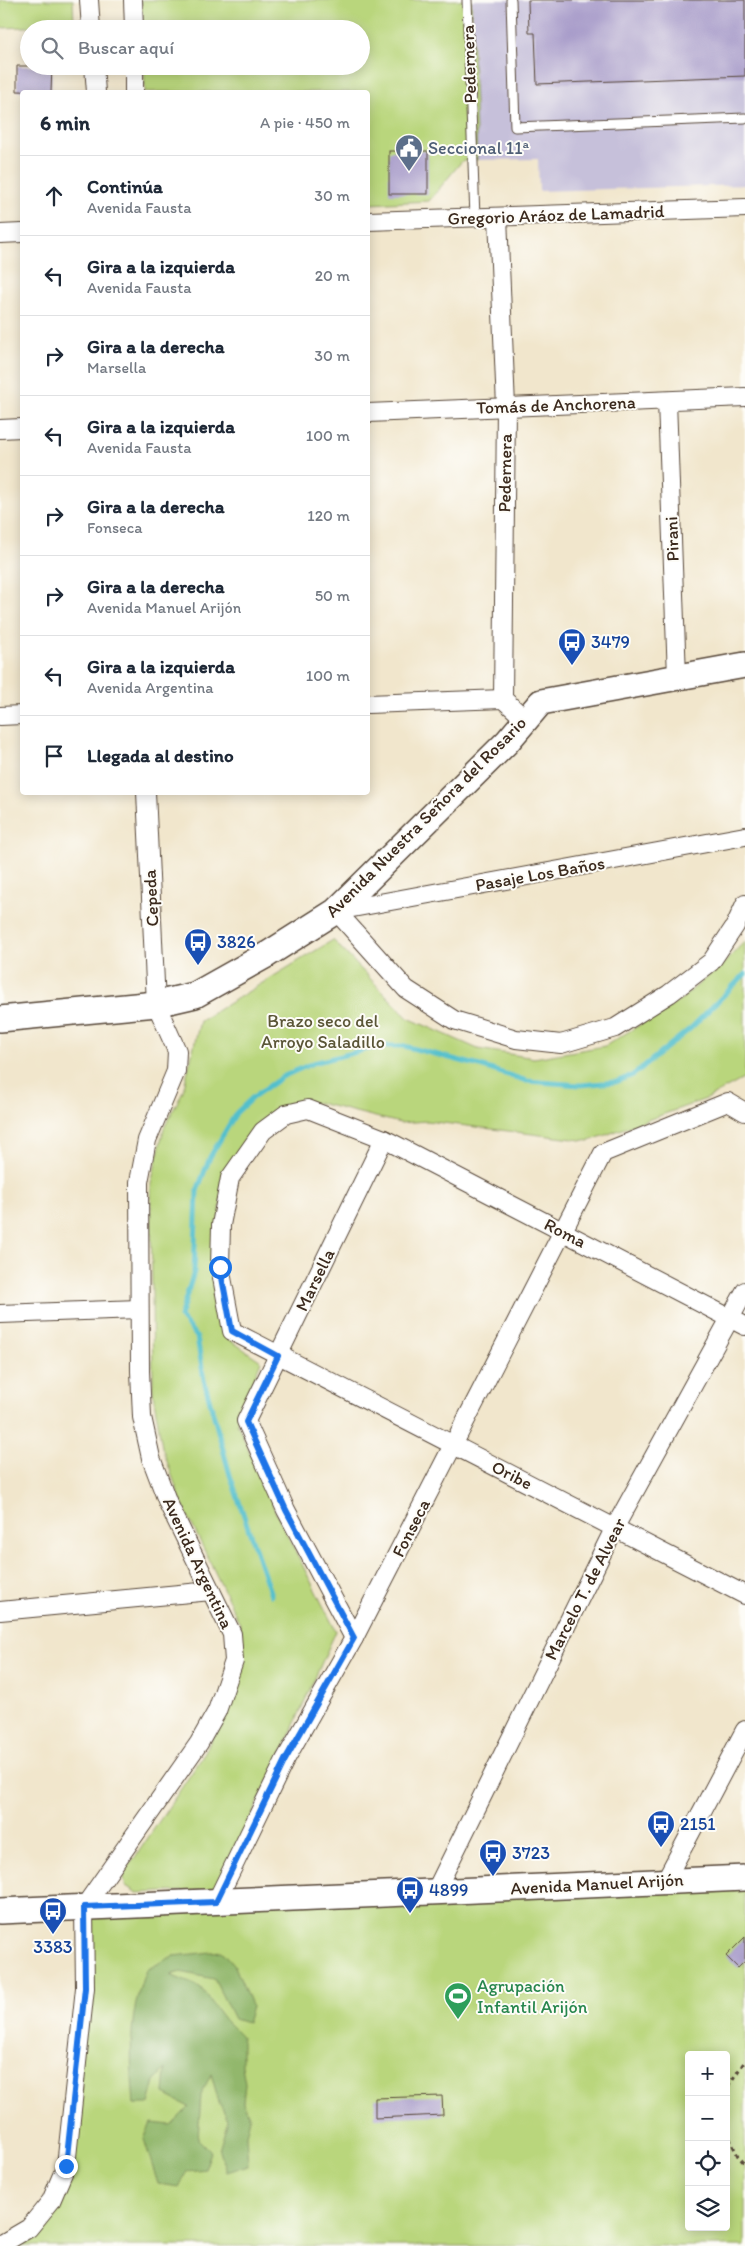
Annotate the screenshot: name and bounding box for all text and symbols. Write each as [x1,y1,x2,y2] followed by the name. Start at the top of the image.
[20,20,370,75] search box
[457,24,481,104] street label: Pedernera
[38,34,66,62] icon: search
[78,36,174,59] text: Buscar aquí
[40,110,90,135] text: 6 min
[260,113,350,132] text: A pie · 450 m
[394,133,424,172] public building icon: Seccional 11ª
[428,137,530,159] place label: Seccional 11ª
[87,175,163,198] text: Continúa
[40,182,68,210] icon: ahead
[314,186,350,205] text: 30 m
[87,198,191,217] text: Avenida Fausta
[447,200,665,230] street label: Gregorio Aráoz de Lamadrid
[87,255,235,278] text: Gira a la izquierda
[40,262,68,290] icon: left
[315,266,350,285] text: 20 m
[87,278,191,297] text: Avenida Fausta
[87,335,225,358] text: Gira a la derecha
[40,342,68,370] icon: right
[314,346,350,365] text: 30 m
[87,358,146,377] text: Marsella
[476,391,636,419] street label: Tomás de Anchorena
[87,415,235,438] text: Gira a la izquierda
[40,422,68,450] icon: left
[306,426,350,445] text: 100 m
[493,433,517,513] street label: Pedernera
[87,438,191,457] text: Avenida Fausta
[87,495,225,518] text: Gira a la derecha
[40,502,68,530] icon: right
[307,506,350,525] text: 120 m
[660,516,684,562] street label: Pirani
[87,518,142,537] text: Fonseca
[87,575,225,598] text: Gira a la derecha
[40,582,68,610] icon: right
[315,586,350,605] text: 50 m
[87,598,241,617] text: Avenida Manuel Arijón
[557,627,587,666] bus stop icon: 3479
[591,631,630,653] place label: 3479
[87,655,235,678] text: Gira a la izquierda
[40,662,68,690] icon: left
[306,666,350,685] text: 100 m
[87,678,214,697] text: Avenida Argentina
[321,712,531,922] street label: Avenida Nuestra Señora del Rosario
[40,742,68,770] icon: arrive
[87,744,234,767] text: Llegada al destino
[474,852,606,896] street label: Pasaje Los Baños
[138,868,163,927] street label: Cepeda
[183,927,213,966] bus stop icon: 3826
[217,931,256,953] place label: 3826
[261,1010,385,1053] park label: Brazo seco del Arroyo Saladillo
[540,1213,590,1253] street label: Roma
[290,1245,340,1315] street label: Marsella
[209,1256,232,1279] route start
[488,1456,536,1494] street label: Oribe
[158,1494,238,1633] street label: Avenida Argentina
[387,1495,435,1561] street label: Fonseca
[540,1513,631,1664] street label: Marcelo T. de Alvear
[646,1809,676,1848] bus stop icon: 2151
[680,1813,716,1835] place label: 2151
[478,1838,508,1877] bus stop icon: 3723
[512,1842,550,1864] place label: 3723
[510,1868,685,1900] street label: Avenida Manuel Arijón
[395,1875,425,1914] bus stop icon: 4899
[429,1879,469,1901] place label: 4899
[38,1896,68,1935] bus stop icon: 3383
[33,1936,73,1958] place label: 3383
[477,1975,588,2018] place label: Agrupación Infantil Arijón
[443,1981,473,2020] sports icon: Agrupación Infantil Arijón
[685,2051,730,2231] map controls
[685,2051,730,2096] button: +
[685,2096,730,2141] button: −
[685,2141,730,2186] button: locate
[55,2155,78,2178] route end
[685,2186,730,2231] button: layers

